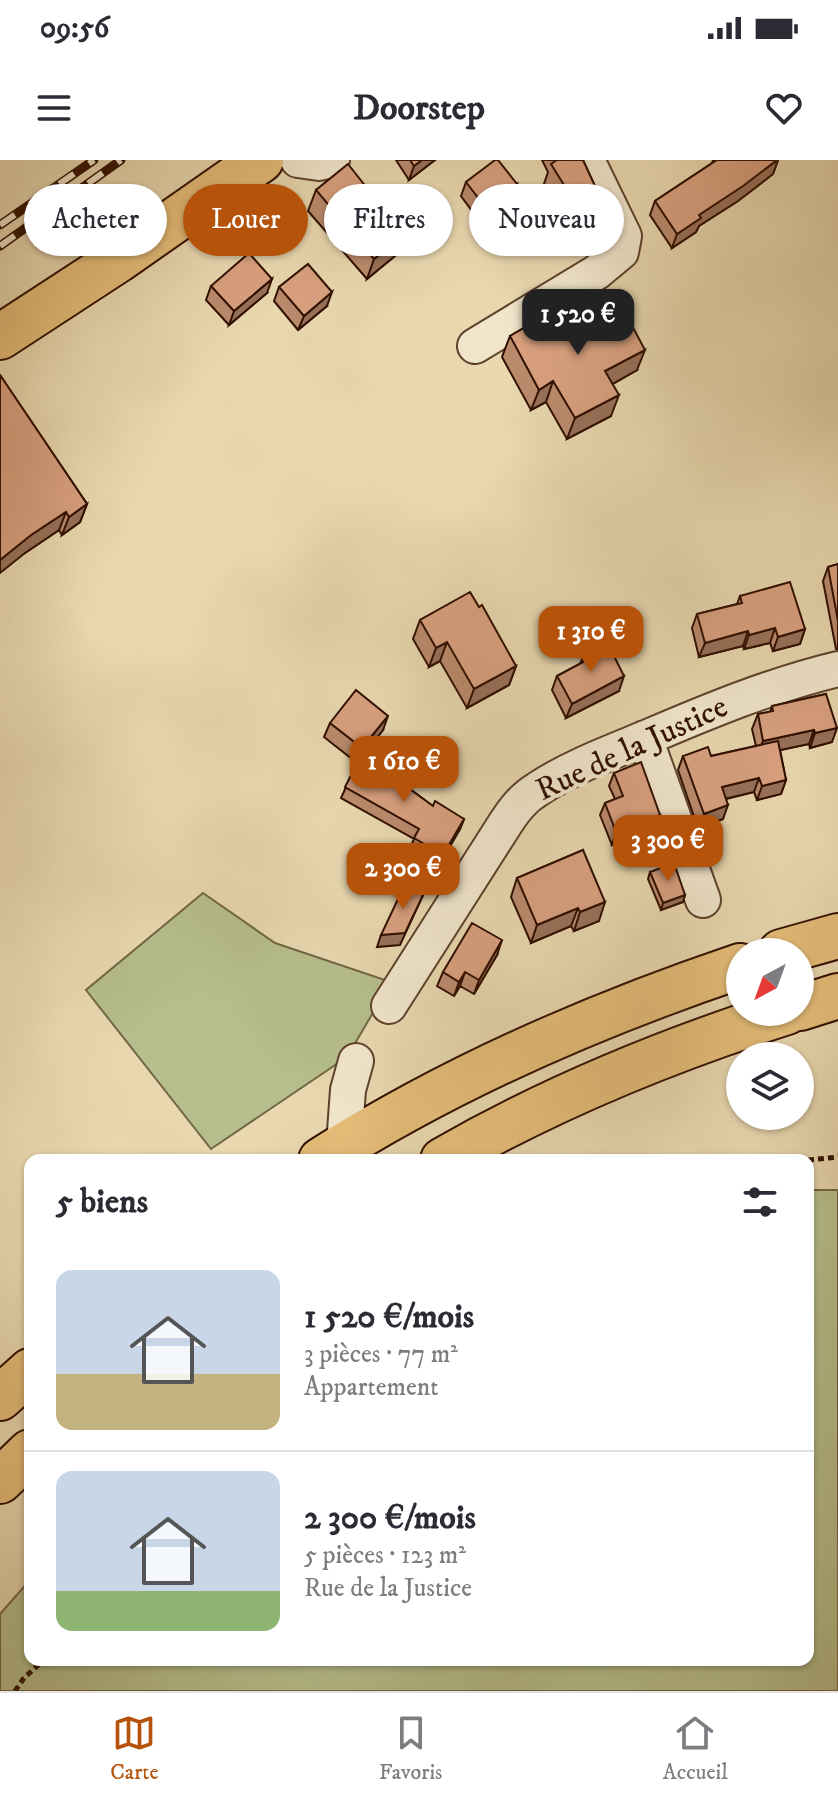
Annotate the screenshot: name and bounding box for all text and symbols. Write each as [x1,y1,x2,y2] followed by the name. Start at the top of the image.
[40,10,109,47] text: 09:56
[32,86,76,130] icon: menu
[353,86,485,131] text: Doorstep
[762,86,806,130] icon: heart
[24,184,167,256] chip: Acheter
[183,184,308,256] chip: Louer
[324,184,453,256] chip: Filtres
[469,184,624,256] chip: Nouveau
[504,289,652,357] pin: 1 520 €
[540,298,616,331] text: 1 520 €
[517,606,665,674] pin: 1 310 €
[556,615,626,648] text: 1 310 €
[530,687,734,811] street label: Rue de la Justice
[330,736,478,804] pin: 1 610 €
[368,745,440,778] text: 1 610 €
[594,815,742,883] pin: 3 300 €
[631,824,705,857] text: 3 300 €
[329,843,477,911] pin: 2 300 €
[365,852,441,885] text: 2 300 €
[726,938,814,1026] north arrow
[726,938,814,1130] map controls
[726,1042,814,1130] button: layers
[738,1180,782,1224] icon: filters
[56,1181,148,1223] text: 5 biens
[304,1296,474,1338] text: 1 520 €/mois
[120,1302,216,1398] icon: home
[304,1338,458,1371] text: 3 pièces · 77 m²
[304,1371,438,1404] text: Appartement
[304,1497,476,1539] text: 2 300 €/mois
[120,1503,216,1599] icon: home
[304,1539,466,1572] text: 5 pièces · 123 m²
[304,1572,472,1605] text: Rue de la Justice
[110,1711,159,1786] tab: Carte
[379,1711,442,1786] tab: Favoris
[663,1711,728,1786] tab: Accueil

